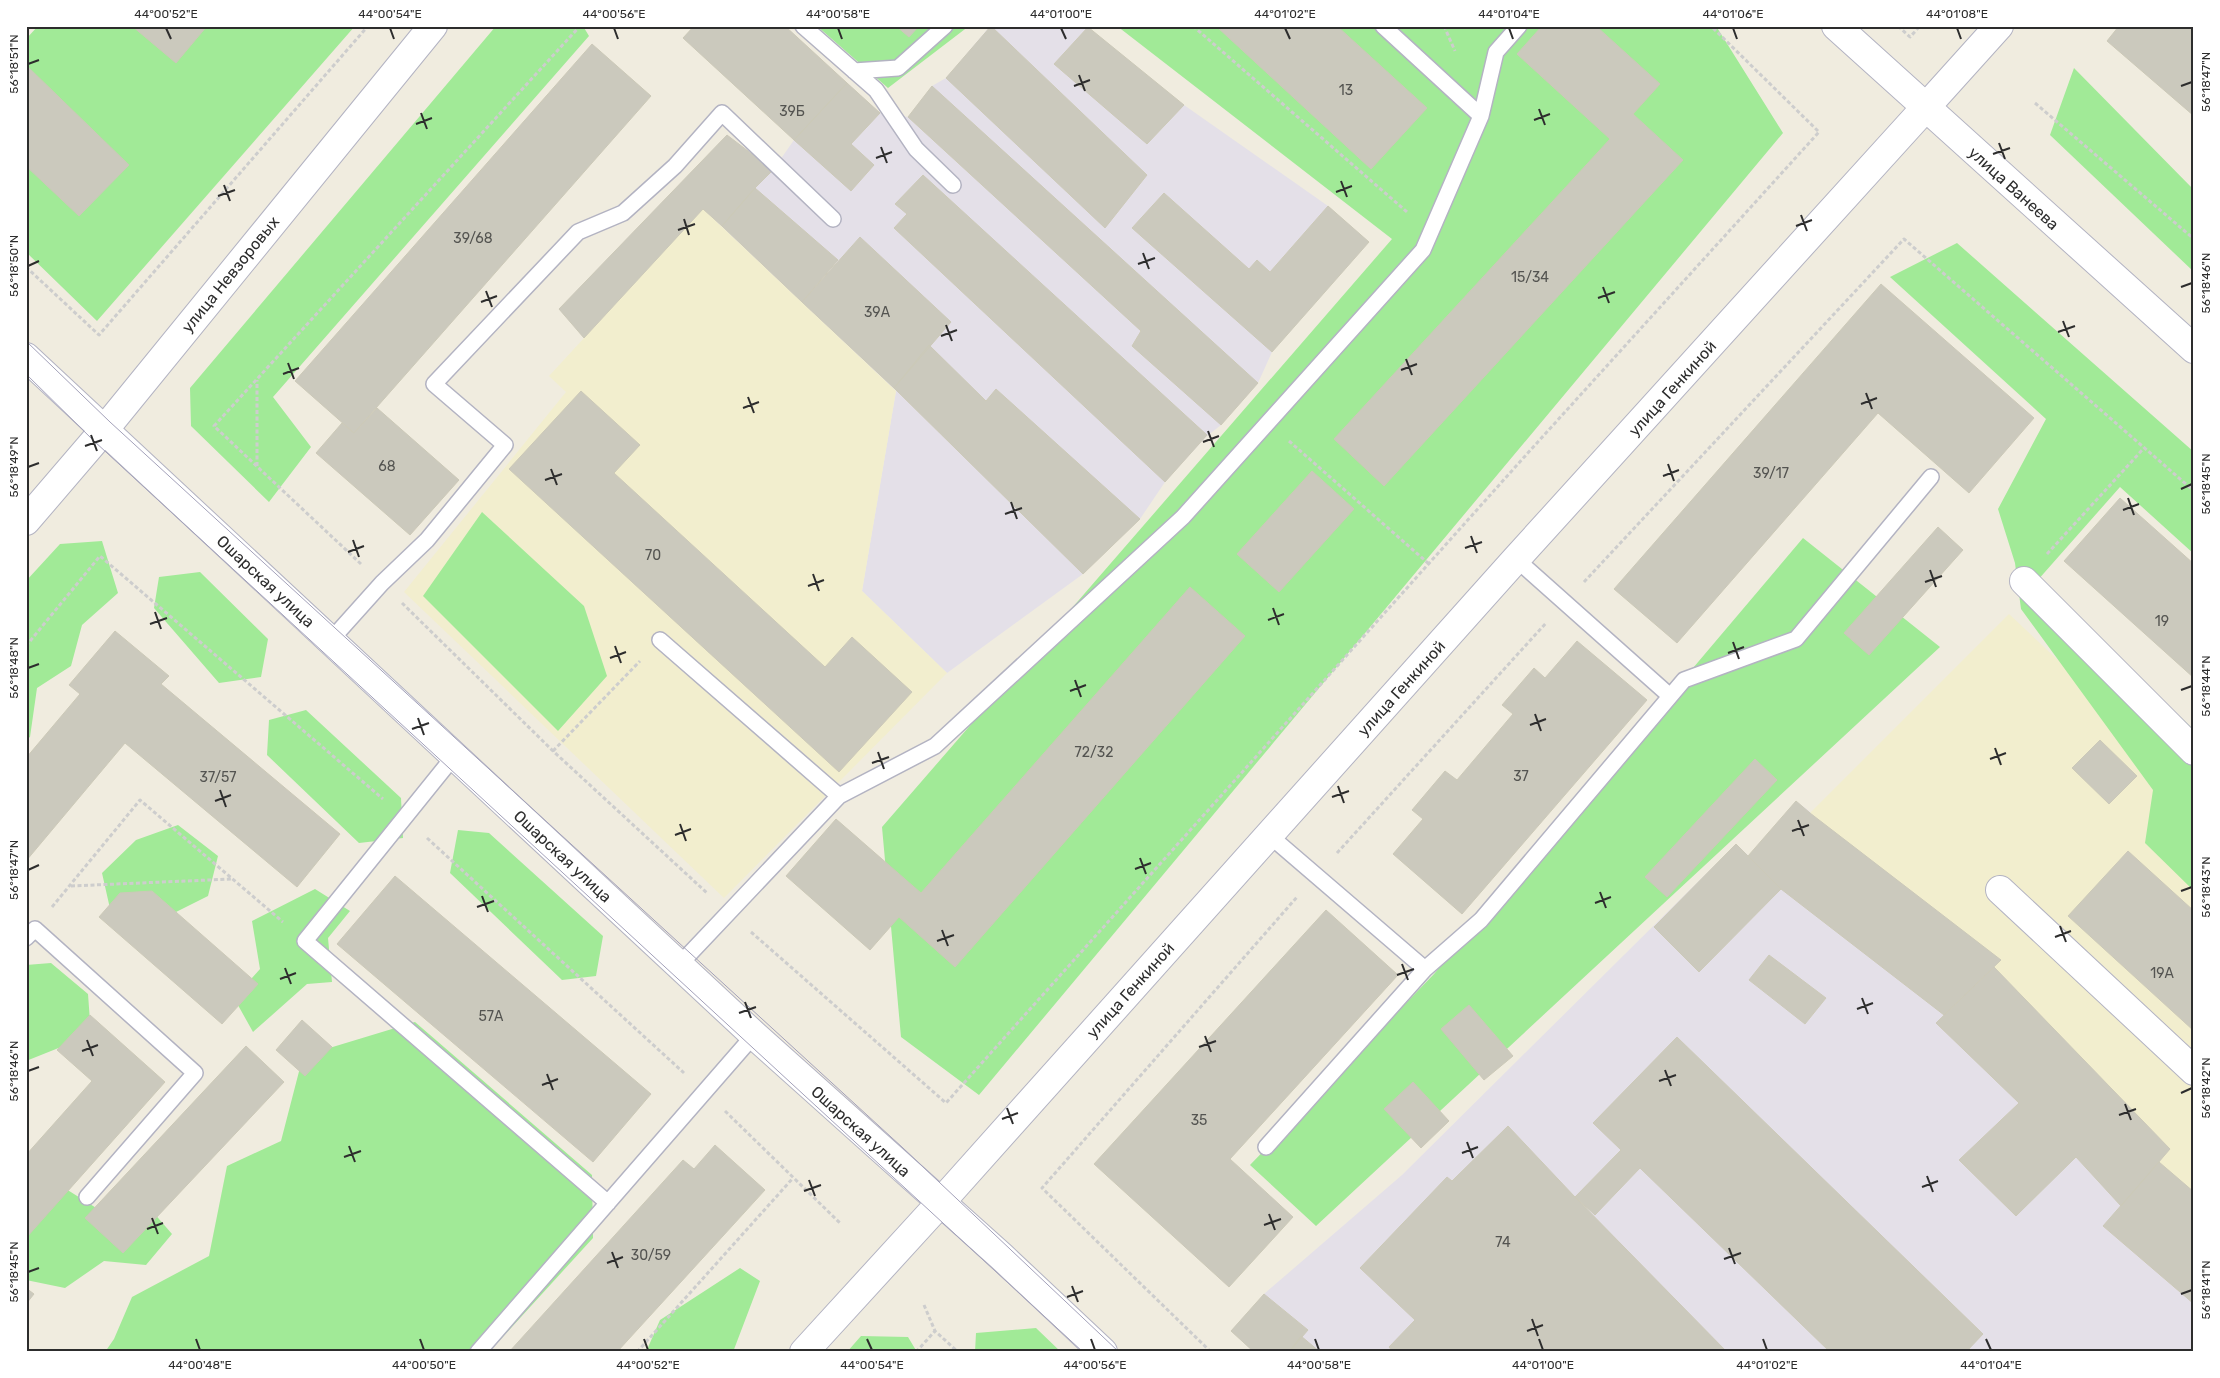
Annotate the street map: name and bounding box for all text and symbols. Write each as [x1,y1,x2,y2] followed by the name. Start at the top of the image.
[134,7,198,21] text: 44°00'52"E
[358,7,422,21] text: 44°00'54"E
[582,7,646,21] text: 44°00'56"E
[806,7,870,21] text: 44°00'58"E
[1030,7,1092,21] text: 44°01'00"E
[1254,7,1316,21] text: 44°01'02"E
[1478,7,1540,21] text: 44°01'04"E
[1702,7,1764,21] text: 44°01'06"E
[1926,7,1988,21] text: 44°01'08"E
[7,34,21,94] text: 56°18'51"N
[2199,52,2213,112] text: 56°18'47"N
[1339,82,1353,99] house number: 13
[779,103,805,120] house number: 39Б
[1965,143,2063,234] street label: улица Ванеева
[178,212,283,336] street label: улица Невзоровых
[453,230,493,247] house number: 39/68
[7,235,21,297] text: 56°18'50"N
[2199,253,2213,313] text: 56°18'46"N
[1511,269,1549,286] house number: 15/34
[864,304,891,321] house number: 39А
[1624,337,1720,440] street label: улица Генкиной
[7,436,21,498] text: 56°18'49"N
[2199,453,2213,515] text: 56°18'45"N
[378,458,396,475] house number: 68
[1753,465,1789,482] house number: 39/17
[213,531,318,632] street label: Ошарская улица
[645,547,661,564] house number: 70
[2155,613,2169,630] house number: 19
[7,637,21,699] text: 56°18'48"N
[1353,637,1449,740] street label: улица Генкиной
[2199,655,2213,717] text: 56°18'44"N
[1075,744,1113,761] house number: 72/32
[1513,768,1529,785] house number: 37
[200,769,236,786] house number: 37/57
[510,806,615,907] street label: Ошарская улица
[7,840,21,900] text: 56°18'47"N
[2199,856,2213,918] text: 56°18'43"N
[1082,939,1178,1042] street label: улица Генкиной
[2150,965,2174,982] house number: 19А
[479,1008,504,1025] house number: 57А
[7,1041,21,1101] text: 56°18'46"N
[2199,1057,2213,1119] text: 56°18'42"N
[807,1082,914,1181] street label: Ошарская улица
[1191,1112,1207,1129] house number: 35
[1495,1234,1511,1251] house number: 74
[7,1241,21,1303] text: 56°18'45"N
[631,1247,671,1264] house number: 30/59
[2199,1261,2213,1319] text: 56°18'41"N
[168,1358,232,1372] text: 44°00'48"E
[392,1358,456,1372] text: 44°00'50"E
[616,1358,680,1372] text: 44°00'52"E
[840,1358,904,1372] text: 44°00'54"E
[1063,1358,1127,1372] text: 44°00'56"E
[1287,1358,1351,1372] text: 44°00'58"E
[1512,1358,1574,1372] text: 44°01'00"E
[1736,1358,1798,1372] text: 44°01'02"E
[1960,1358,2022,1372] text: 44°01'04"E

